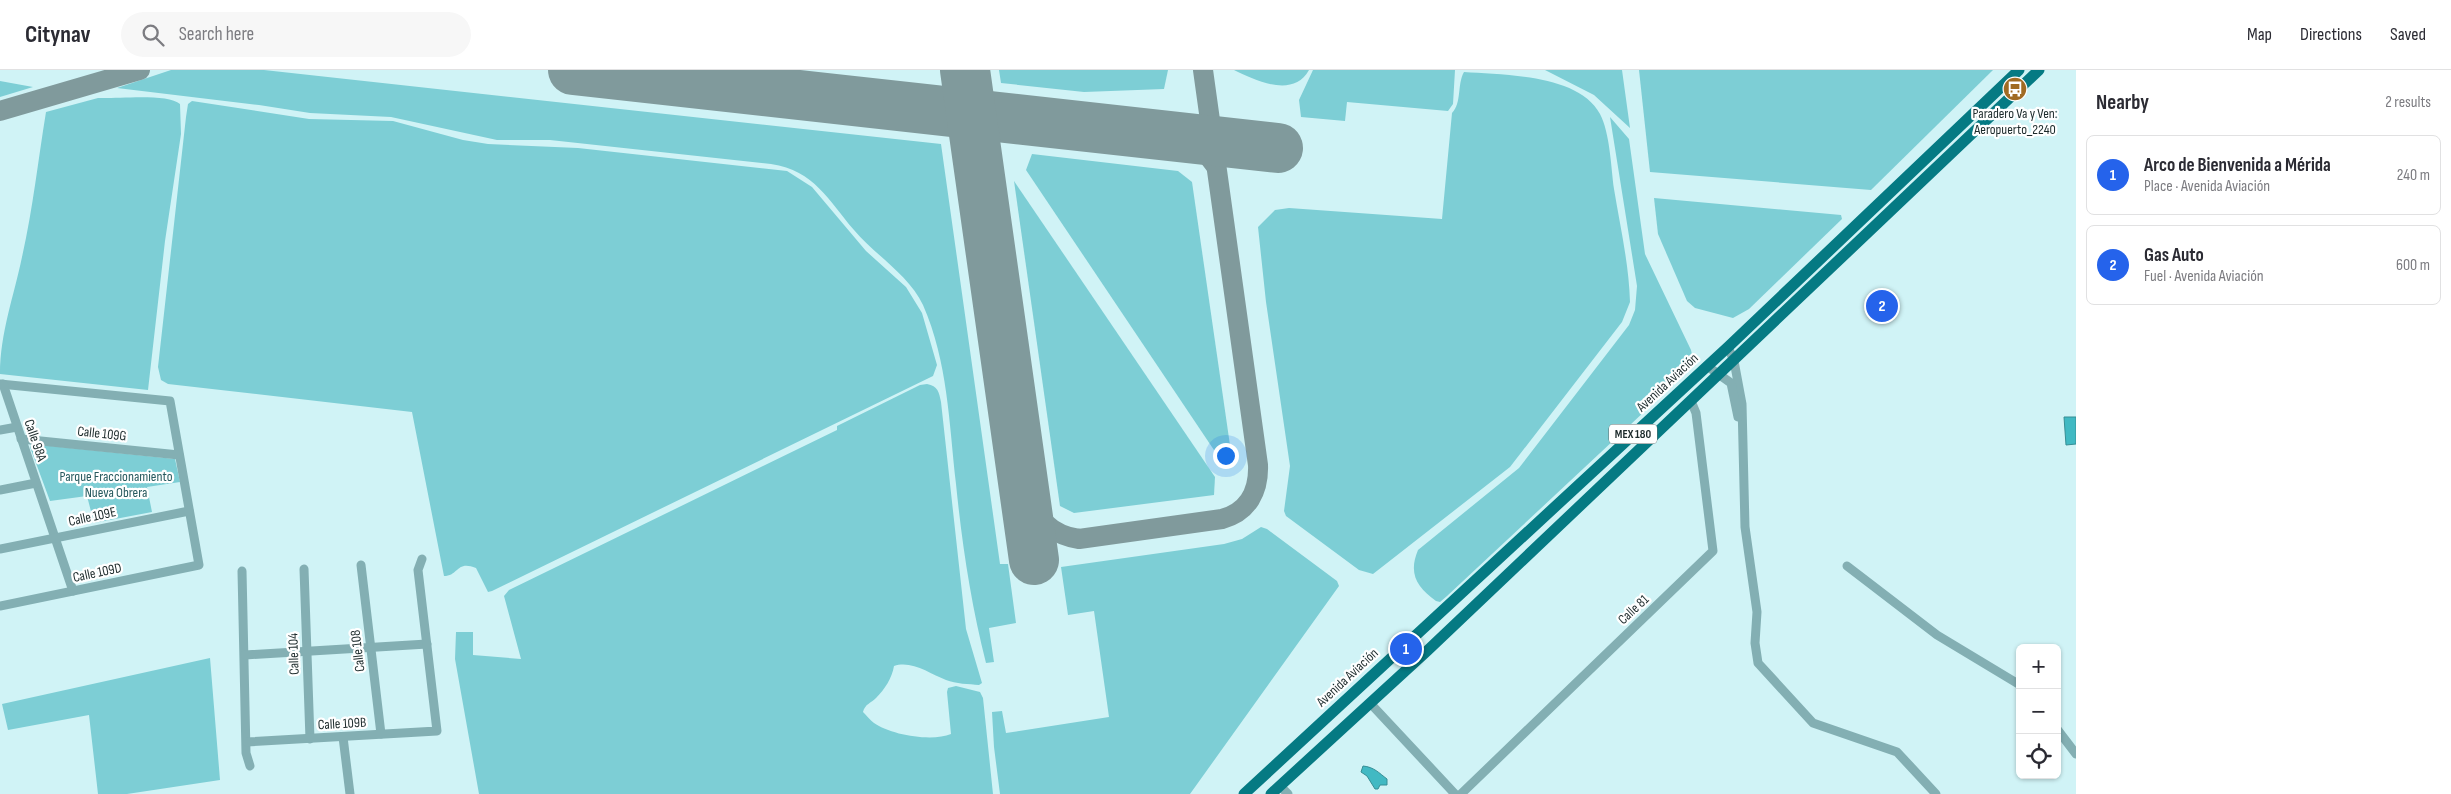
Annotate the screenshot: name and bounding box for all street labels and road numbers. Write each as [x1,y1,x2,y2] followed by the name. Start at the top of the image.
[1632,350,1702,416] street label: Avenida Aviación
[20,417,51,464] street label: Calle 98A
[77,422,127,445] street label: Calle 109G
[1609,424,1657,444] road number: MEX 180
[67,503,118,530] street label: Calle 109E
[71,559,123,586] street label: Calle 109D
[1614,591,1652,628] street label: Calle 81
[346,629,369,673] street label: Calle 108
[284,633,303,675] street label: Calle 104
[1312,645,1382,711] street label: Avenida Aviación
[317,714,367,733] street label: Calle 109B

